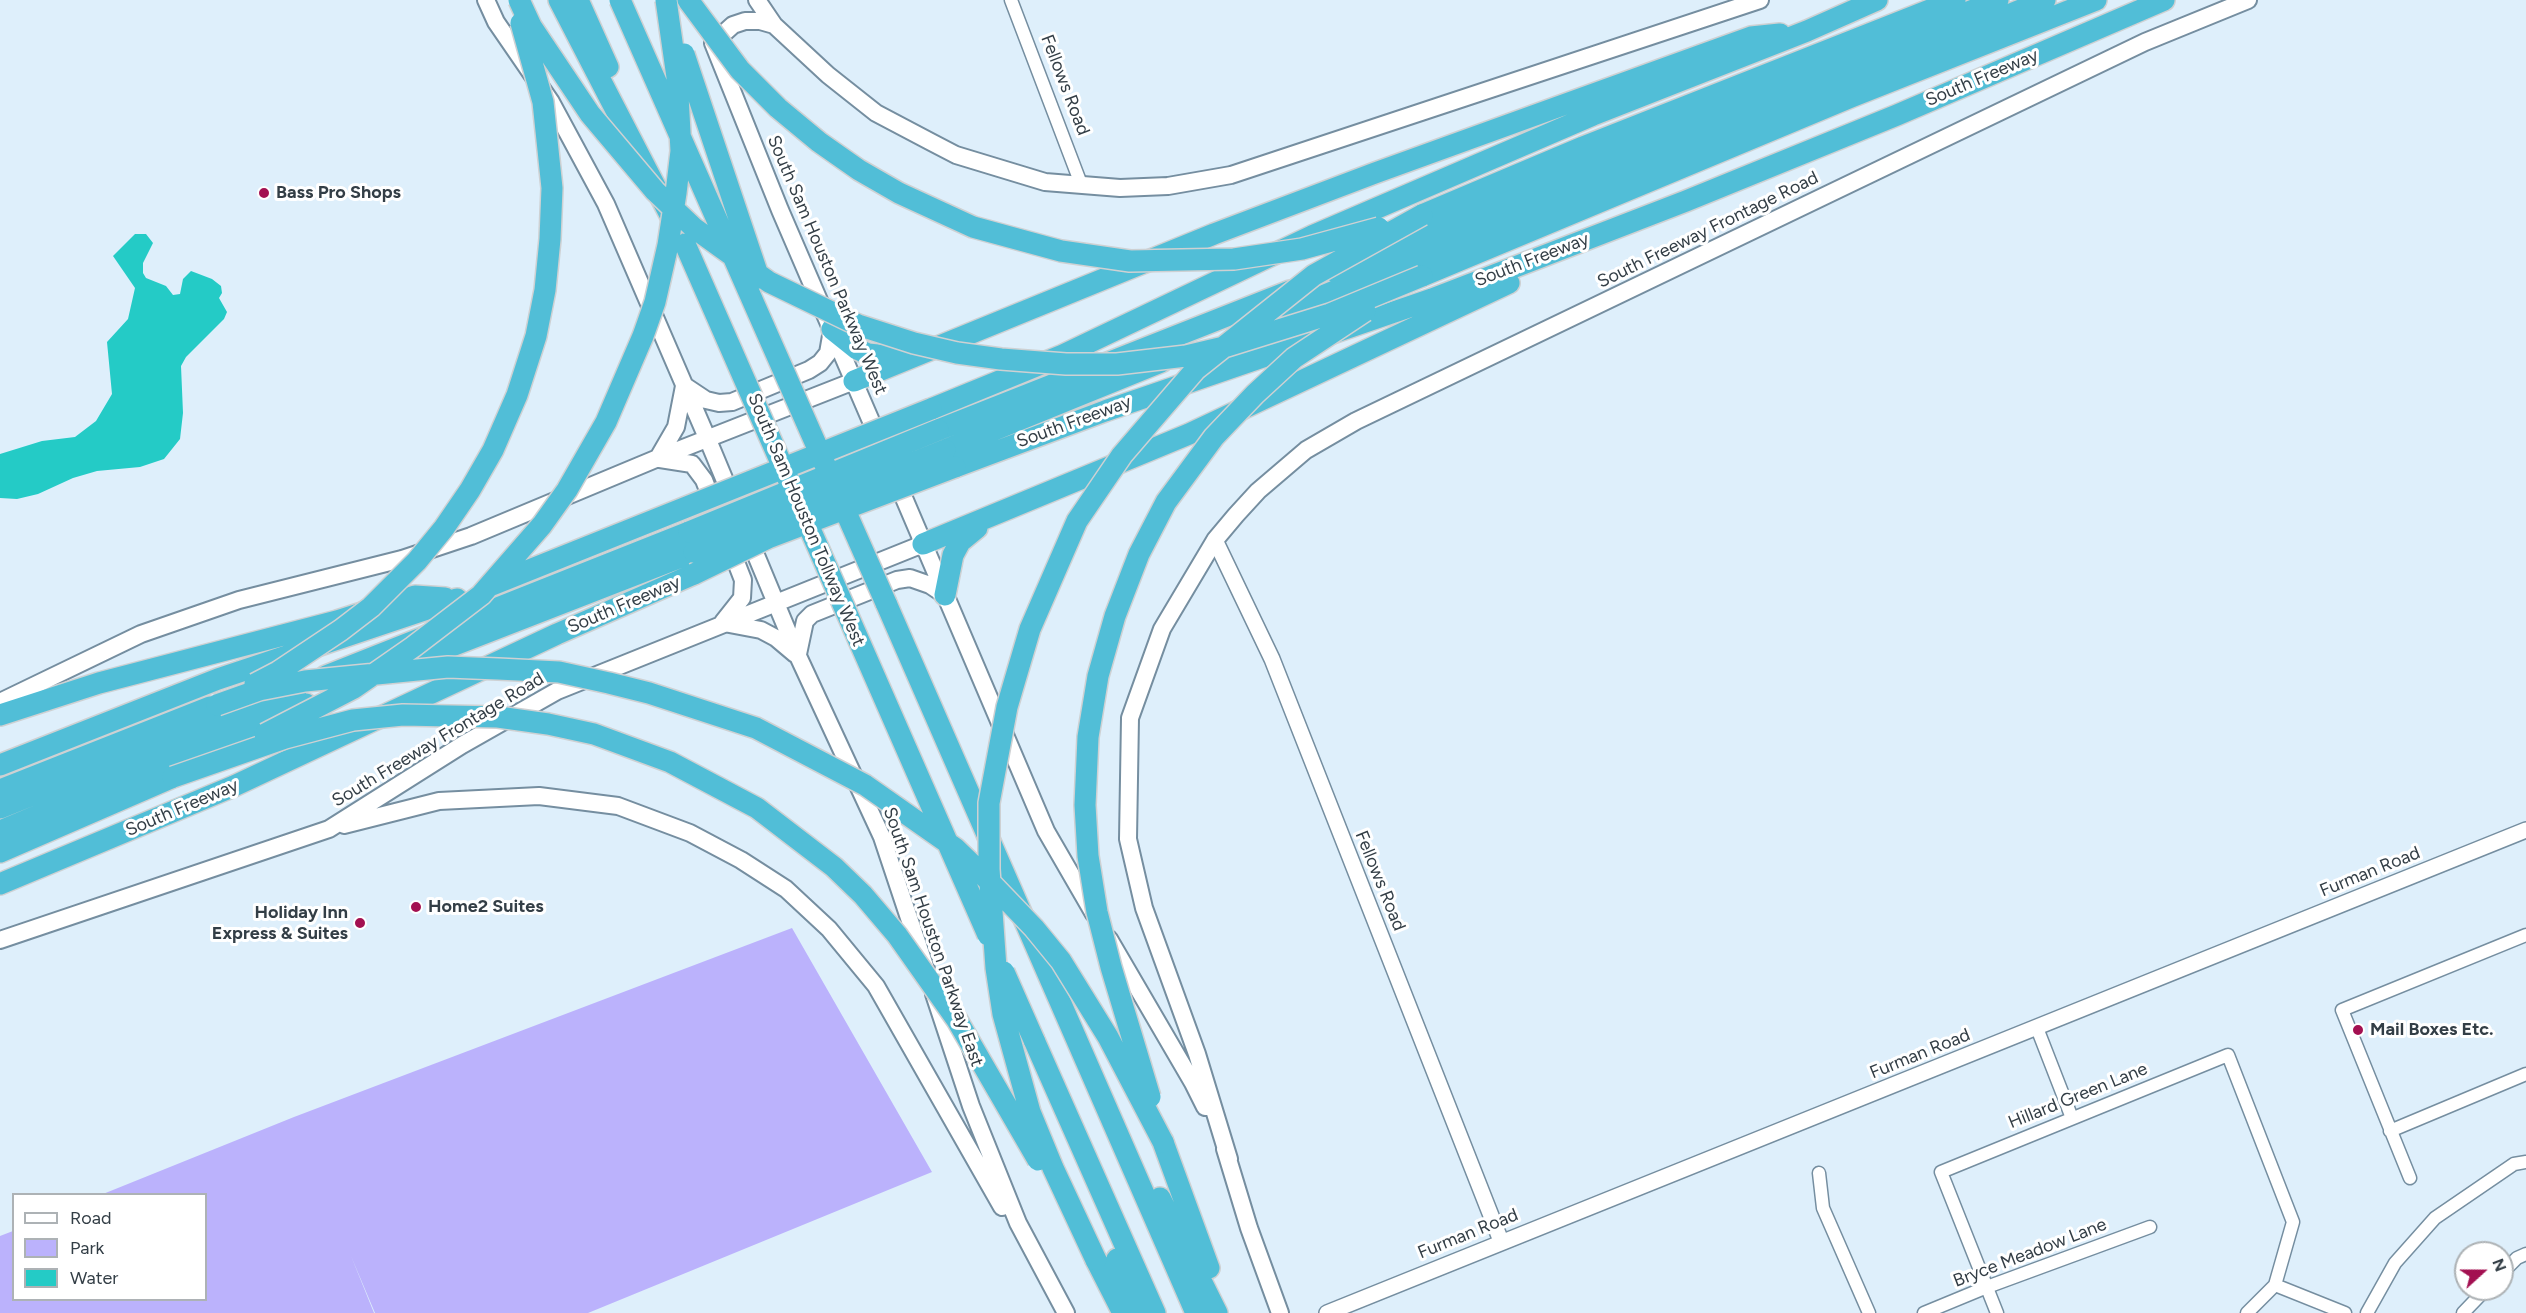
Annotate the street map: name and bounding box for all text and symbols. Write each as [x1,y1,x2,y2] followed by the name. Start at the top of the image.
[1036,32,1094,138] street label: Fellows Road
[1922,45,2042,111] street label: South Freeway
[762,132,892,398] street label: South Sam Houston Parkway West
[1594,167,1822,293] street label: South Freeway Frontage Road
[276,182,401,204] place label: Bass Pro Shops
[257,186,271,200] marker: Bass Pro Shops
[1472,228,1592,292] street label: South Freeway
[743,390,869,650] street label: South Sam Houston Tollway West
[1014,391,1134,453] street label: South Freeway
[564,572,684,638] street label: South Freeway
[328,668,548,812] street label: South Freeway Frontage Road
[122,775,242,841] street label: South Freeway
[878,804,988,1070] street label: South Sam Houston Parkway East
[1350,828,1410,934] street label: Fellows Road
[2317,842,2423,902] street label: Furman Road
[428,896,544,918] place label: Home2 Suites
[409,900,423,914] marker: Home2 Suites
[212,902,348,944] place label: Holiday Inn Express & Suites
[353,916,367,930] marker: Holiday Inn Express & Suites
[2370,1019,2494,1041] place label: Mail Boxes Etc.
[2351,1023,2365,1037] marker: Mail Boxes Etc.
[1867,1024,1973,1084] street label: Furman Road
[2005,1058,2151,1134] street label: Hillard Green Lane
[12,1193,207,1301] legend
[1415,1204,1521,1264] street label: Furman Road
[70,1207,111,1229] text: Road
[1950,1214,2110,1292] street label: Bryce Meadow Lane
[70,1237,104,1259] text: Park
[2454,1241,2514,1301] north arrow
[2488,1256,2510,1274] text: N
[70,1267,118,1289] text: Water

